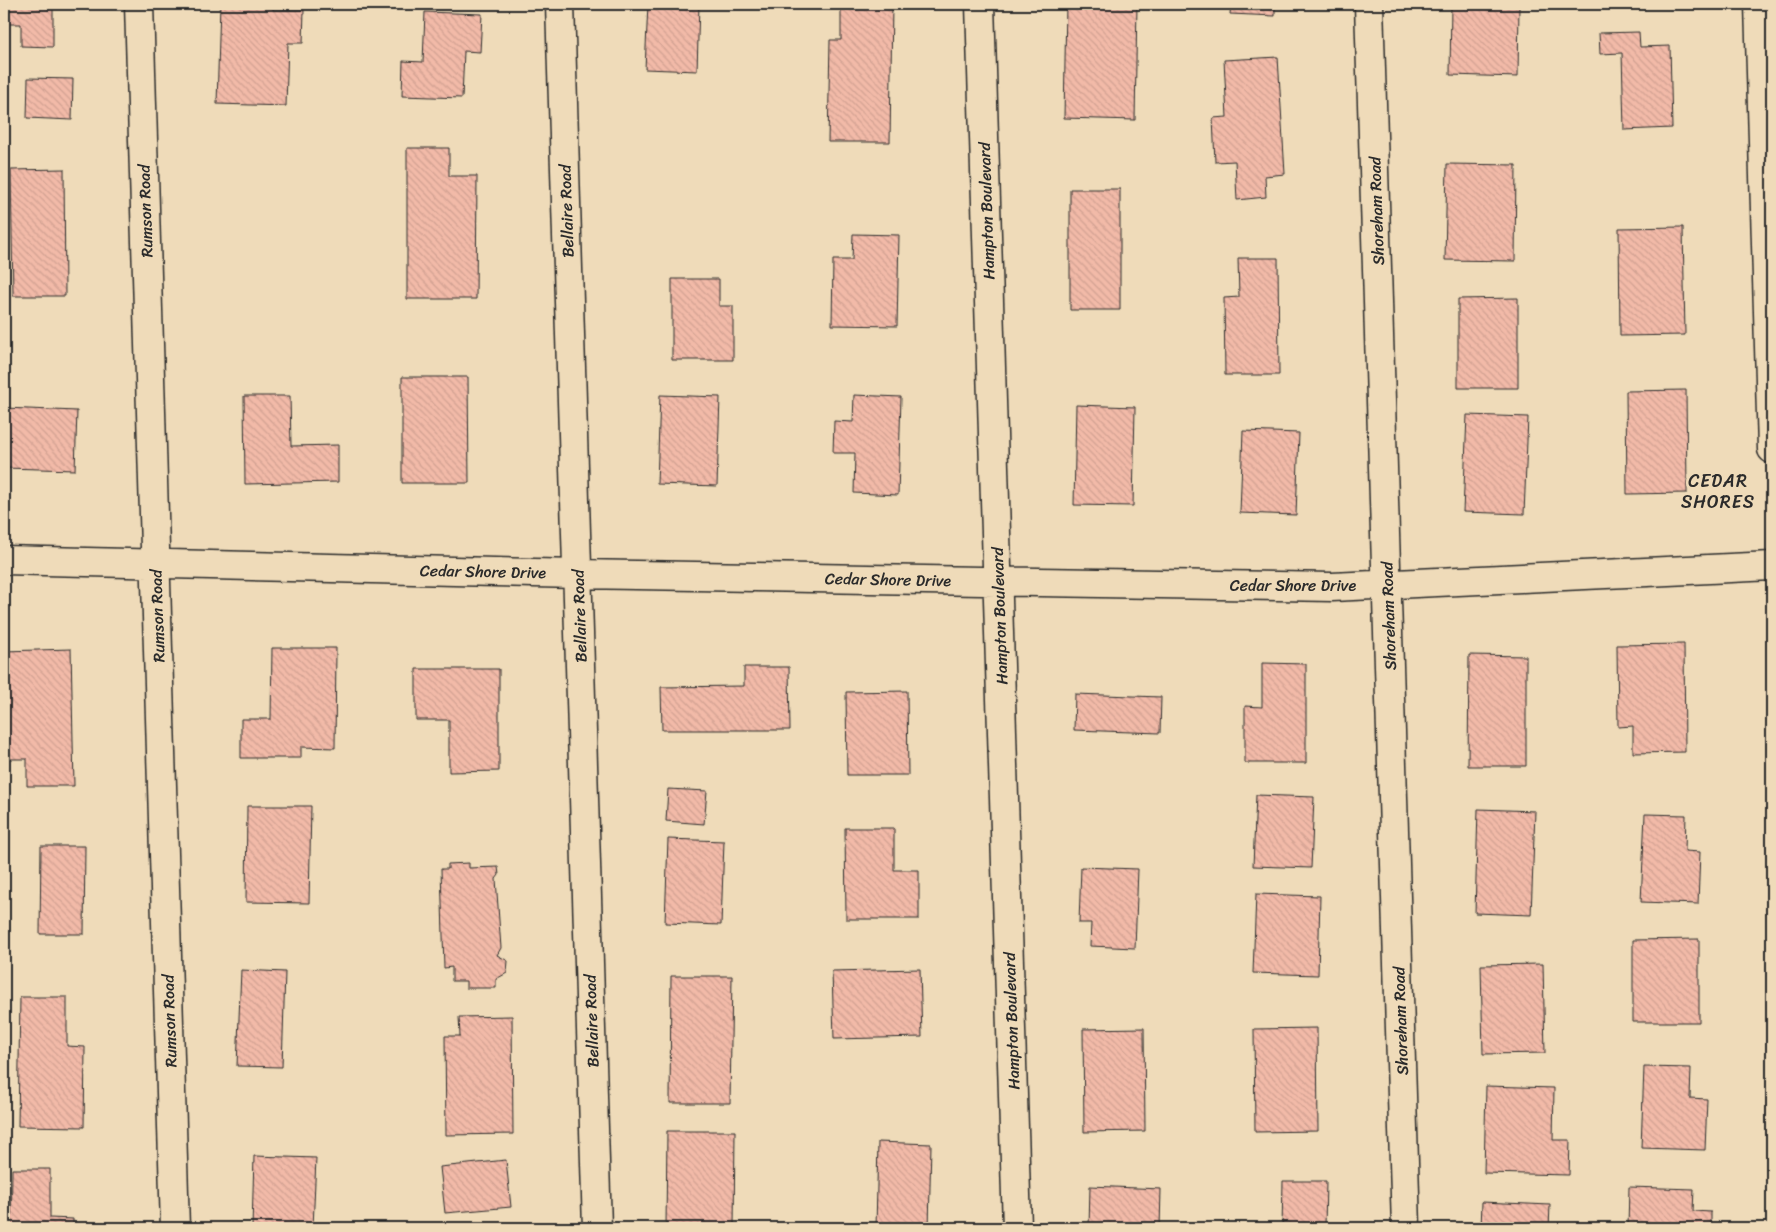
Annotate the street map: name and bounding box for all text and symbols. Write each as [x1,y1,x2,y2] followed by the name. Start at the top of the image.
[970,140,1003,280] street label: Hampton Boulevard
[1360,155,1393,266] street label: Shoreham Road
[129,162,162,258] street label: Rumson Road
[550,162,583,258] street label: Bellaire Road
[1681,465,1755,518] district label: CEDAR SHORES
[983,545,1016,685] street label: Hampton Boulevard
[420,556,547,587] street label: Cedar Shore Drive
[1372,560,1405,671] street label: Shoreham Road
[825,564,952,595] street label: Cedar Shore Drive
[141,567,174,663] street label: Rumson Road
[563,567,596,663] street label: Bellaire Road
[1230,571,1356,600] street label: Cedar Shore Drive
[995,950,1028,1090] street label: Hampton Boulevard
[1384,965,1417,1076] street label: Shoreham Road
[153,972,186,1068] street label: Rumson Road
[575,972,608,1068] street label: Bellaire Road

